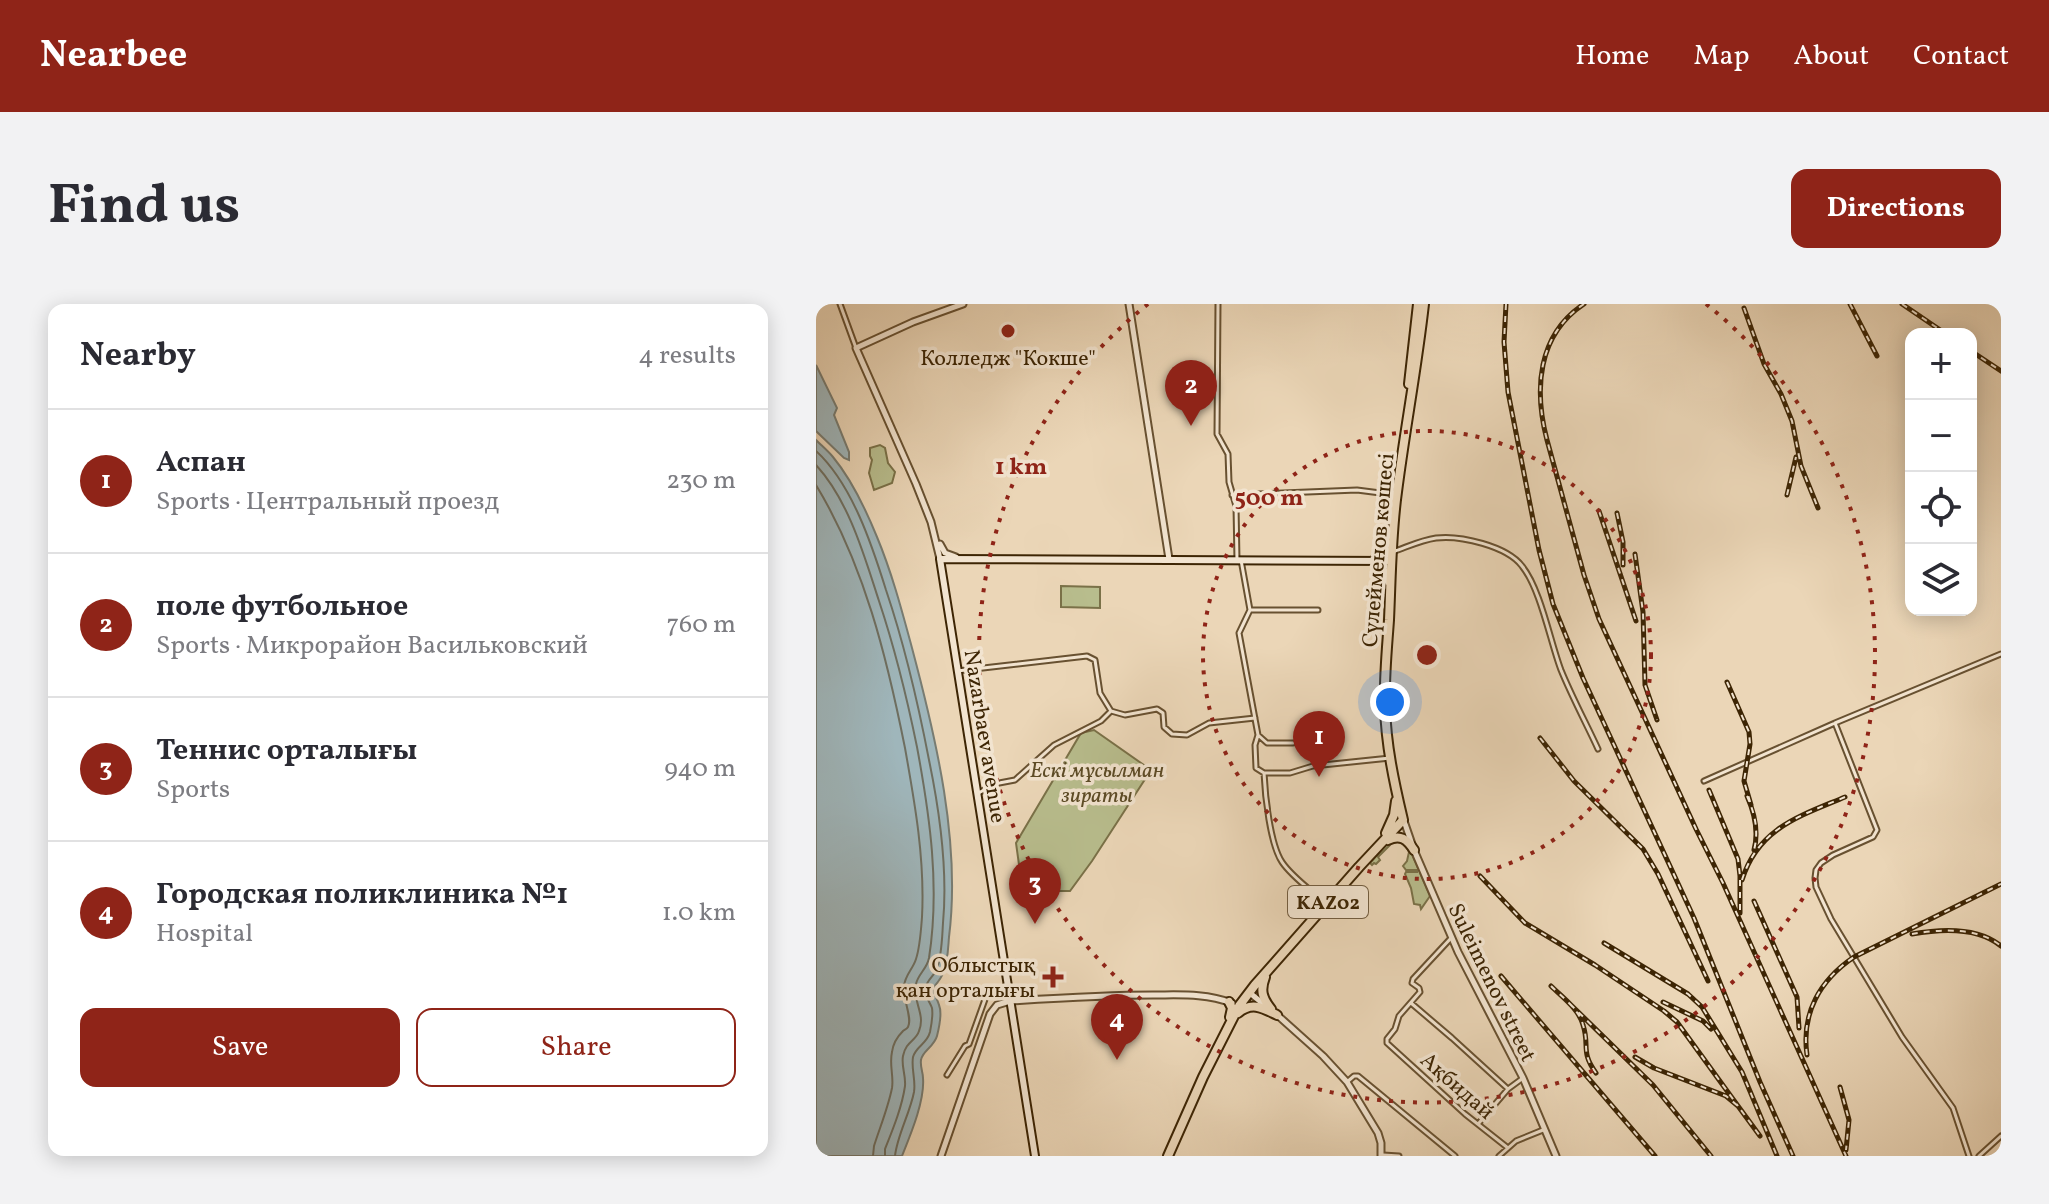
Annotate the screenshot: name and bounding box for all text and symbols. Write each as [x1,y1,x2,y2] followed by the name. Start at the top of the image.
[40,30,187,83] text: Nearbee
[1575,37,1649,76] text: Home
[1693,37,1749,76] text: Map
[1793,37,1869,76] text: About
[1913,37,2009,76] text: Contact
[48,169,240,247] text: Find us
[1791,169,2001,248] button: Directions
[999,322,1017,340] marker: Колледж "Кокше"
[1905,328,1977,616] map controls
[1905,328,1977,400] button: +
[80,333,196,380] text: Nearby
[638,338,736,374] text: 4 results
[920,344,1096,375] place label: Колледж "Кокше"
[1165,360,1217,426] pin: 2
[1905,400,1977,472] button: −
[156,442,246,484] text: Аспан
[995,451,1047,485] text: 1 km
[1356,452,1403,649] street label: Сүлейменов көшесі
[101,463,111,499] text: 1
[666,463,736,499] text: 230 m
[1905,472,1977,544] button: locate
[1234,482,1304,516] text: 500 m
[156,484,499,520] text: Sports · Центральный проезд
[1905,544,1977,616] button: layers
[156,586,408,628] text: поле футбольное
[99,607,113,643] text: 2
[666,607,736,643] text: 760 m
[156,628,588,664] text: Sports · Микрорайон Васильковский
[1413,641,1441,669] centre of rings
[955,647,1013,825] street label: Nazarbaev avenue
[1370,682,1410,722] your location
[1293,711,1345,777] pin: 1
[156,730,417,772] text: Теннис орталығы
[99,751,113,787] text: 3
[664,751,736,787] text: 940 m
[1030,756,1164,812] park label: Ескі мұсылман зираты
[156,772,230,808] text: Sports
[1009,858,1061,924] pin: 3
[156,874,568,916] text: Городская поликлиника №1
[1288,886,1368,918] road number: KАZ02
[98,895,114,931] text: 4
[662,895,736,931] text: 1.0 km
[1439,899,1543,1068] street label: Suleimenov street
[156,916,253,952] text: Hospital
[896,951,1036,1007] place label: Облыстық қан орталығы
[1042,966,1064,988] marker: Облыстық қан орталығы
[1091,994,1143,1060] pin: 4
[80,1008,400,1087] button: Save
[416,1008,736,1087] button: Share
[1413,1046,1500,1128] street label: Ақбидай

